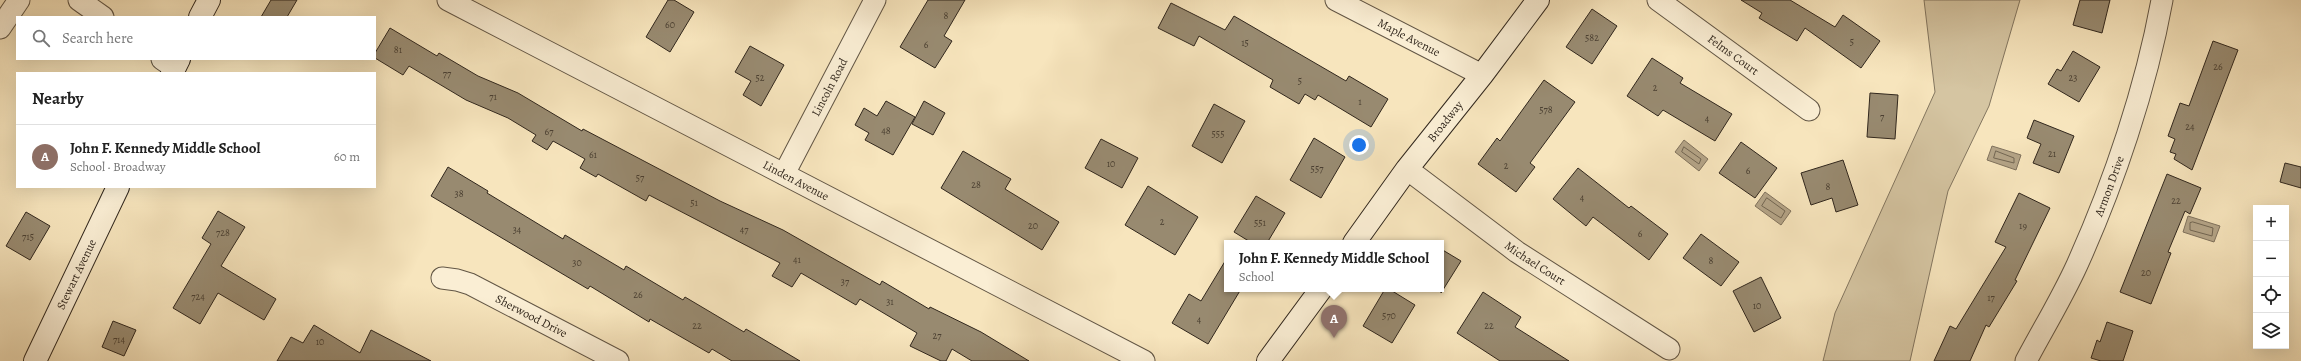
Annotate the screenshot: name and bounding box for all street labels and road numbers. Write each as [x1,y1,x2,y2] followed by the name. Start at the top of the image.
[1375,15,1443,60] street label: Maple Avenue
[1704,31,1762,79] street label: Felms Court
[808,55,852,119] street label: Lincoln Road
[1424,97,1467,145] street label: Broadway
[2090,154,2128,220] street label: Armon Drive
[760,157,832,204] street label: Linden Avenue
[53,236,100,312] street label: Stewart Avenue
[1501,237,1569,289] street label: Michael Court
[493,291,570,341] street label: Sherwood Drive

